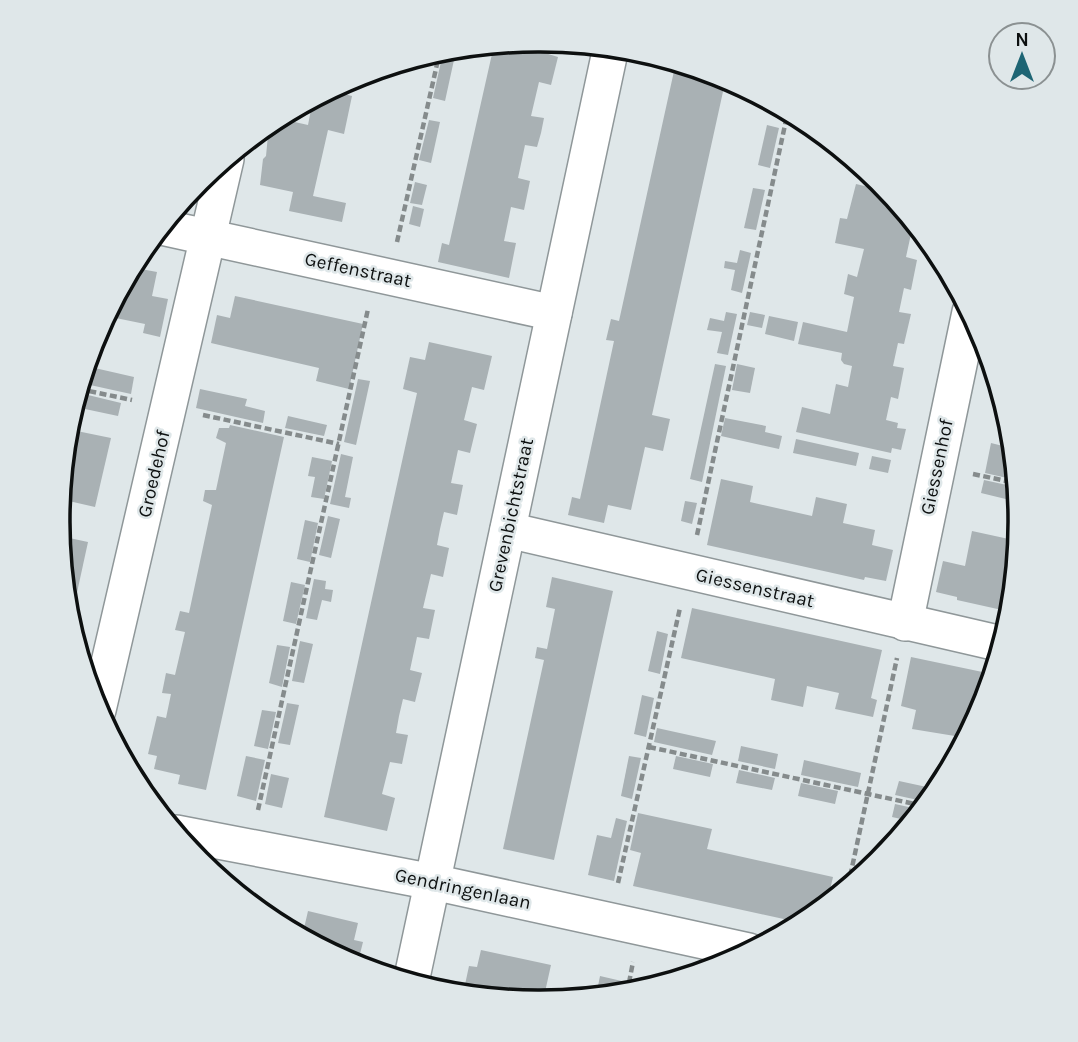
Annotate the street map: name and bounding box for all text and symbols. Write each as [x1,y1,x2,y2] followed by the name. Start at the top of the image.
[987,21,1057,91] north arrow
[1015,29,1029,51] text: N
[303,248,413,292] street label: Geffenstraat
[916,417,958,517] street label: Giessenhof
[133,428,175,520] street label: Groedehof
[484,436,538,594] street label: Grevenbichtstraat
[694,564,816,612] street label: Giessenstraat
[393,864,533,914] street label: Gendringenlaan

